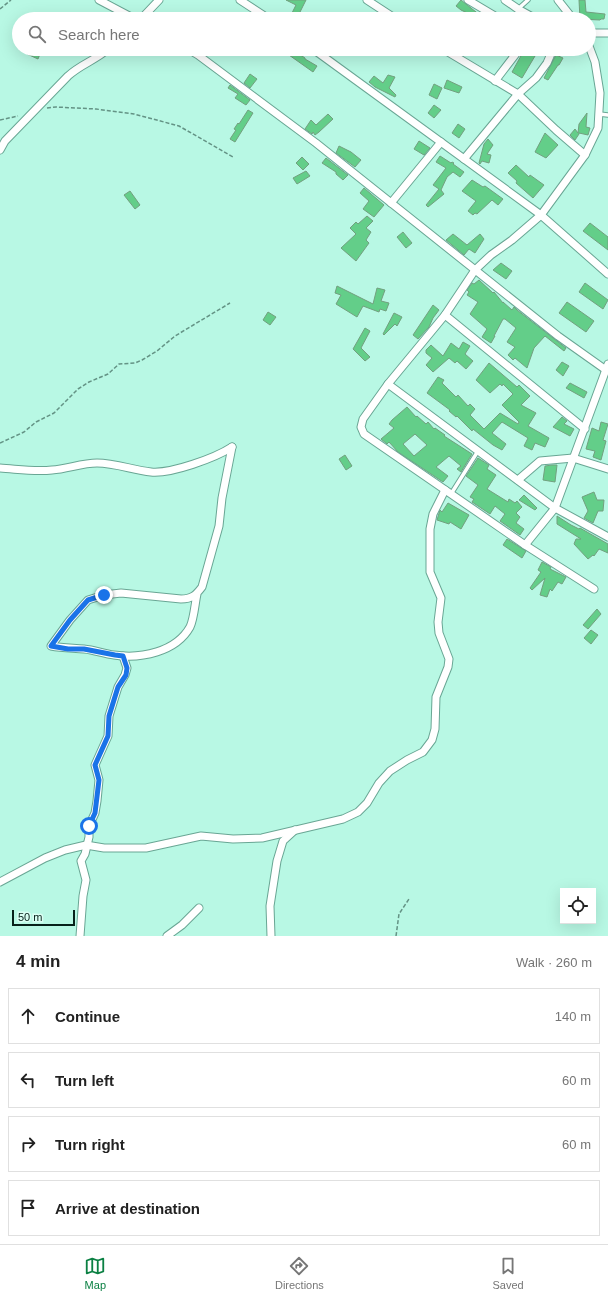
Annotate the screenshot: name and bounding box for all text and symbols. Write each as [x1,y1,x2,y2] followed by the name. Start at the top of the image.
[12,12,596,56] search box
[26,23,48,45] icon: search
[58,26,140,43] text: Search here
[95,586,113,604] route end
[80,817,98,835] route start
[560,888,596,924] map controls
[560,888,596,924] button: locate
[12,908,75,927] scale bar
[18,911,42,923] text: 50 m
[16,952,60,971] text: 4 min
[516,955,592,970] text: Walk · 260 m
[17,1005,39,1027] icon: ahead
[55,1008,120,1025] text: Continue
[555,1009,591,1024] text: 140 m
[17,1069,39,1091] icon: left
[55,1072,114,1089] text: Turn left
[562,1073,591,1088] text: 60 m
[17,1133,39,1155] icon: right
[55,1136,125,1153] text: Turn right
[562,1137,591,1152] text: 60 m
[17,1197,39,1219] icon: arrive
[55,1200,200,1217] text: Arrive at destination
[84,1255,106,1291] tab: Map
[275,1255,324,1291] tab: Directions
[492,1255,524,1291] tab: Saved

